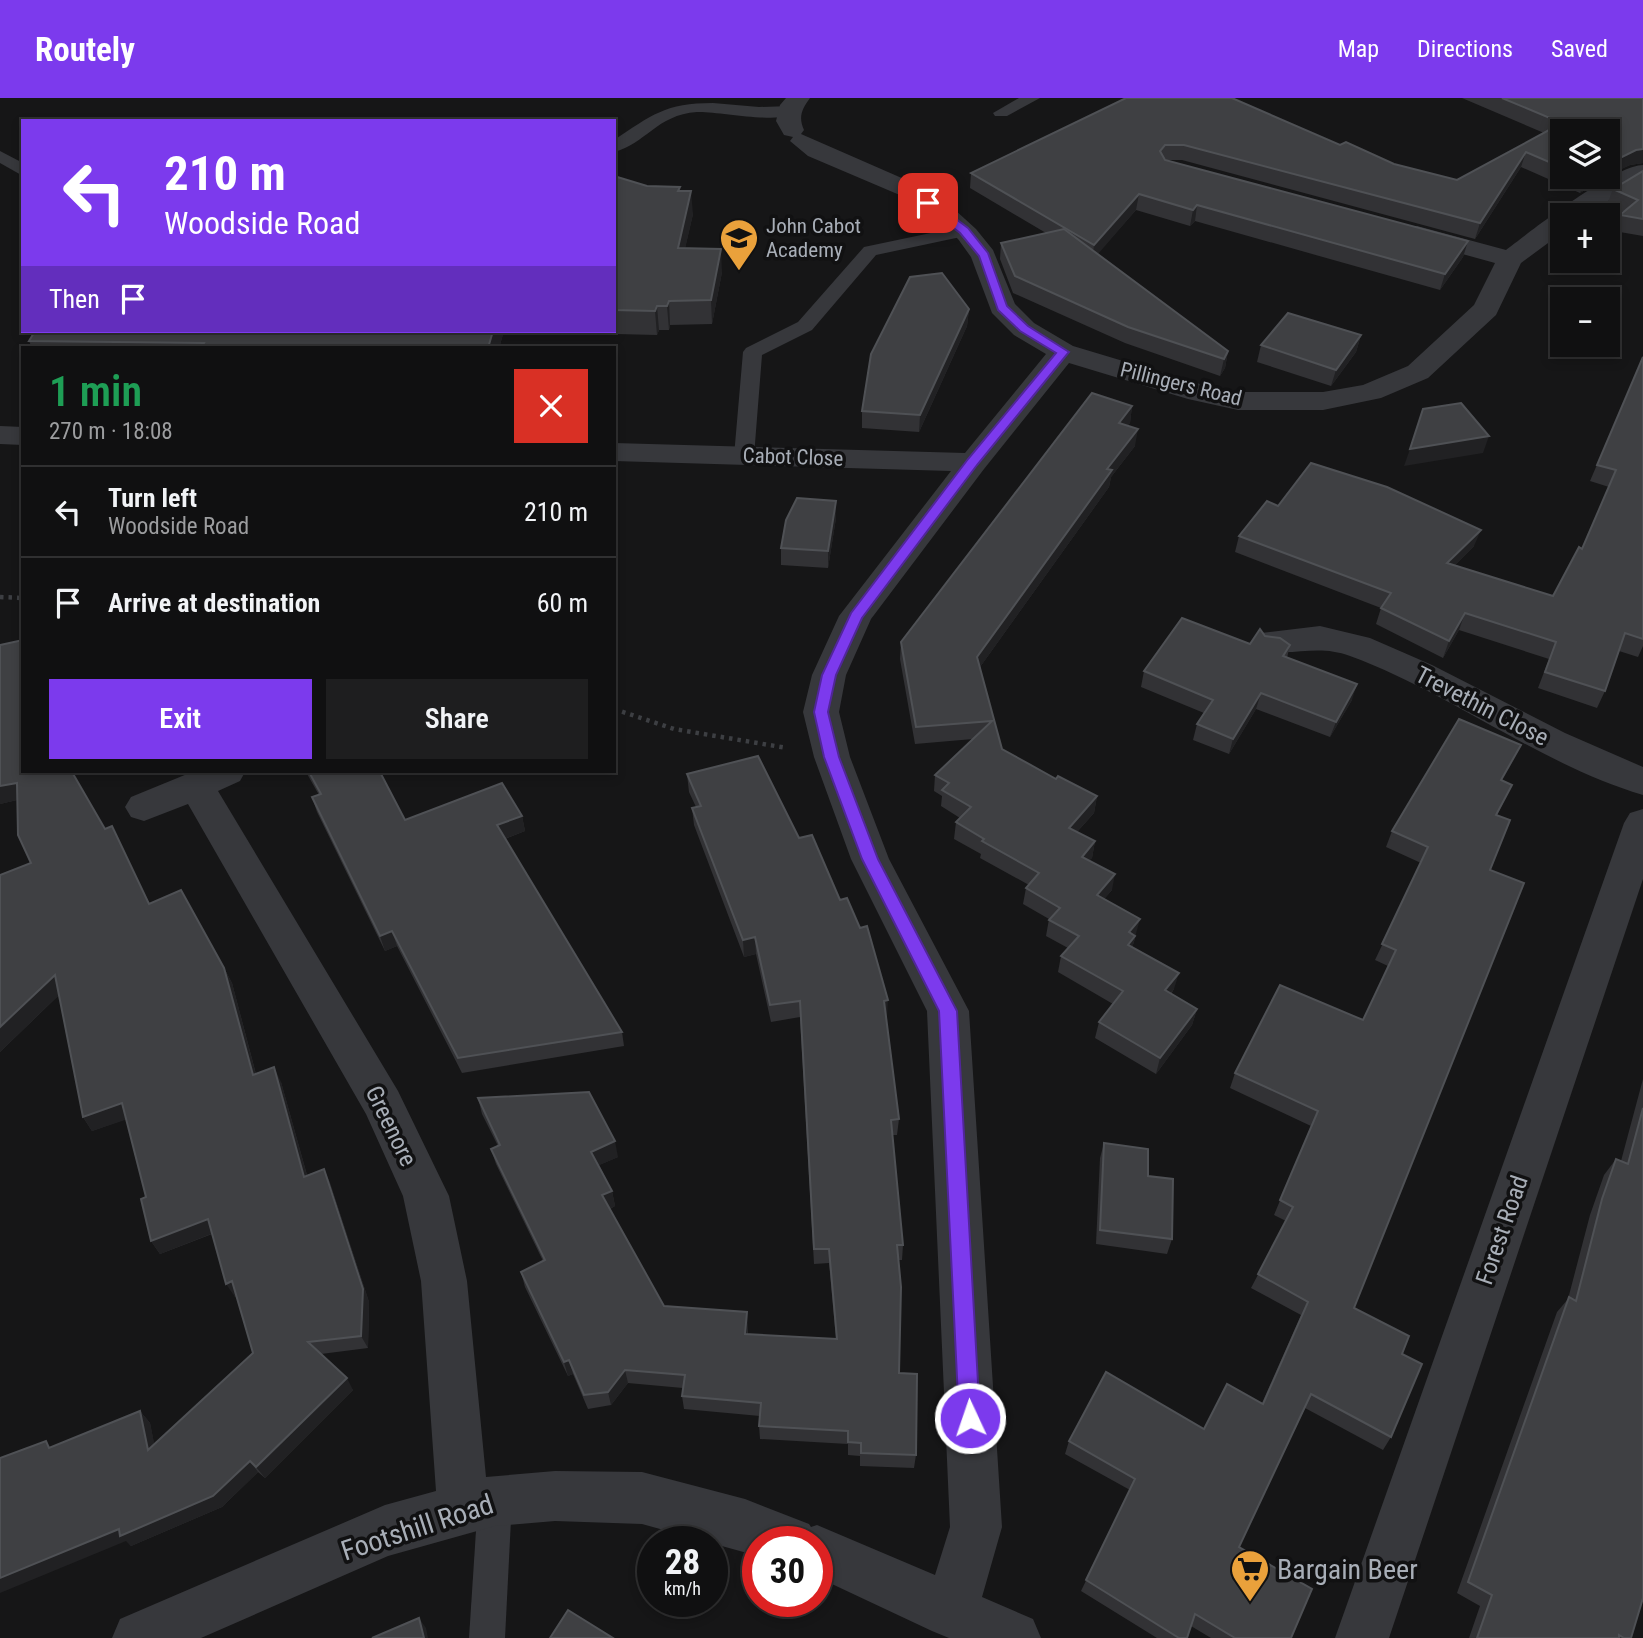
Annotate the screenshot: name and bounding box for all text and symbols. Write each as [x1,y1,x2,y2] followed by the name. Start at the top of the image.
[35,30,135,69] text: Routely
[1338,35,1379,63] text: Map
[1417,35,1513,63] text: Directions
[1551,35,1608,63] text: Saved
[1550,119,1620,357] map controls
[1550,119,1620,189] button: layers
[164,145,286,202] text: 210 m
[49,147,140,238] icon: left
[898,173,958,233] pin
[909,184,947,222] icon: arrive
[1550,203,1620,273] button: +
[164,204,360,242] text: Woodside Road
[766,214,861,262] place label: John Cabot Academy
[718,217,760,272] school or university icon: John Cabot Academy
[114,280,152,318] icon: arrive
[49,284,100,314] text: Then
[1550,287,1620,357] button: −
[1118,357,1244,411] street label: Pillingers Road
[49,367,142,416] text: 1 min
[514,369,588,443] button: close
[49,418,173,445] text: 270 m · 18:08
[742,443,844,471] street label: Cabot Close
[108,483,197,513] text: Turn left
[49,493,87,531] icon: left
[524,497,588,527] text: 210 m
[108,513,249,540] text: Woodside Road
[49,584,87,622] icon: arrive
[108,588,320,618] text: Arrive at destination
[537,588,588,618] text: 60 m
[1411,660,1553,752] street label: Trevethin Close
[49,679,312,759] button: Exit
[326,679,588,759] button: Share
[360,1081,422,1171] street label: Greenore
[1470,1172,1534,1288] street label: Forest Road
[933,1381,1007,1455] position arrow
[337,1487,497,1568] street label: Footshill Road
[742,1526,833,1617] speed limit sign: 30
[665,1542,700,1583] text: 28
[1229,1548,1271,1603] supermarket icon: Bargain Beer
[1277,1553,1418,1586] place label: Bargain Beer
[664,1578,701,1599] text: km/h

